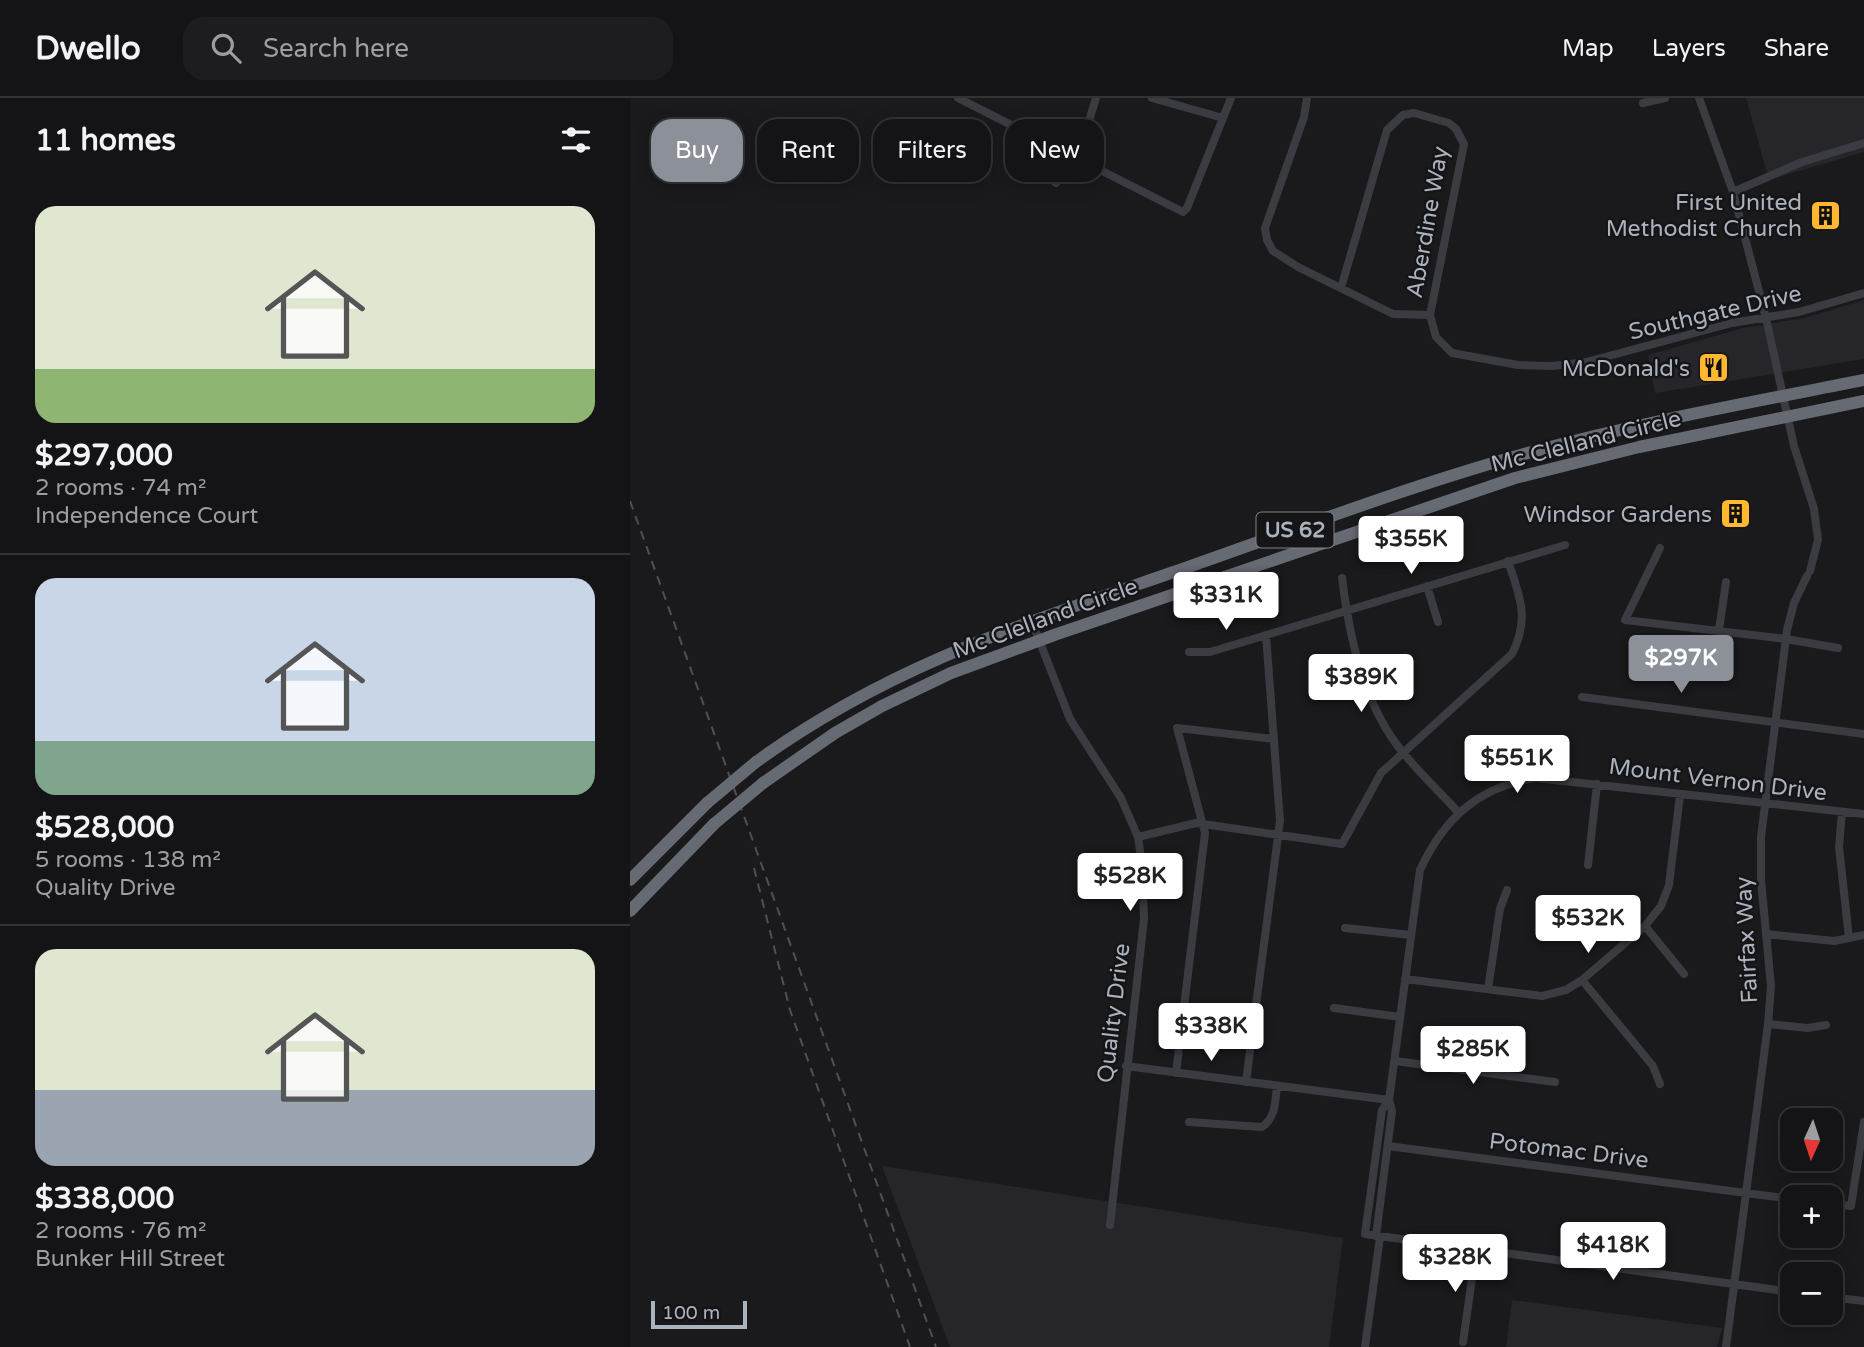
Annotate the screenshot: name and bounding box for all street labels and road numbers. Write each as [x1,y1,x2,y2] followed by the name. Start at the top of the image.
[1401,144,1455,300] street label: Aberdine Way
[1626,279,1804,346] street label: Southgate Drive
[1488,405,1684,479] street label: Mc Clelland Circle
[1256,512,1334,548] road number: US 62
[949,572,1142,665] street label: Mc Clelland Circle
[1607,753,1829,807] street label: Mount Vernon Drive
[1730,876,1764,1004] street label: Fairfax Way
[1092,942,1136,1085] street label: Quality Drive
[1487,1127,1650,1175] street label: Potomac Drive

